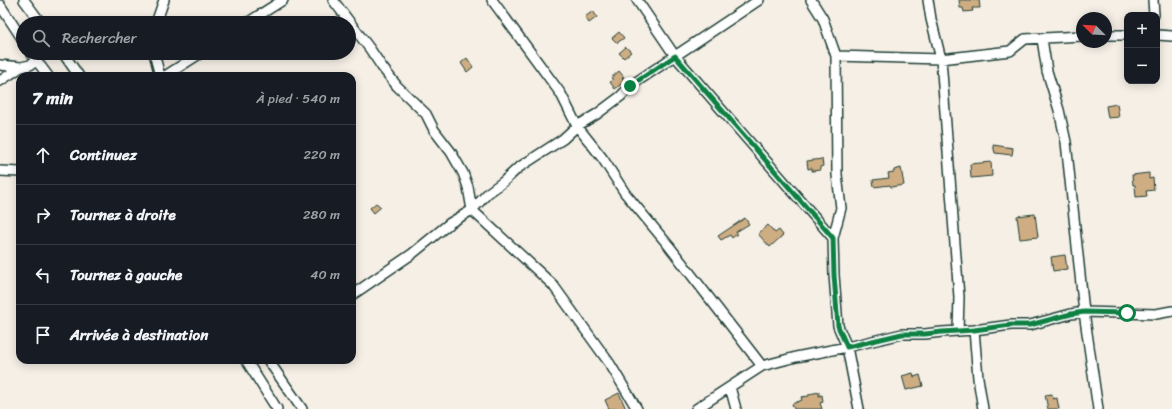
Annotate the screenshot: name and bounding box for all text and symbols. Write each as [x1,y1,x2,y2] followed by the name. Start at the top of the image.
[1076,12,1112,48] north arrow
[1124,12,1160,84] map controls
[1124,12,1160,48] button: +
[16,16,356,60] search box
[62,25,137,51] text: Rechercher
[30,27,52,49] icon: search
[1124,48,1160,84] button: −
[621,77,639,95] route end
[32,83,73,113] text: 7 min
[256,87,340,110] text: À pied · 540 m
[70,142,137,168] text: Continuez
[303,143,340,166] text: 220 m
[32,144,54,166] icon: ahead
[70,202,176,228] text: Tournez à droite
[303,203,340,226] text: 280 m
[32,204,54,226] icon: right
[70,262,182,288] text: Tournez à gauche
[310,263,340,286] text: 40 m
[32,264,54,286] icon: left
[1118,304,1136,322] route start
[70,322,208,348] text: Arrivée à destination
[32,324,54,346] icon: arrive

